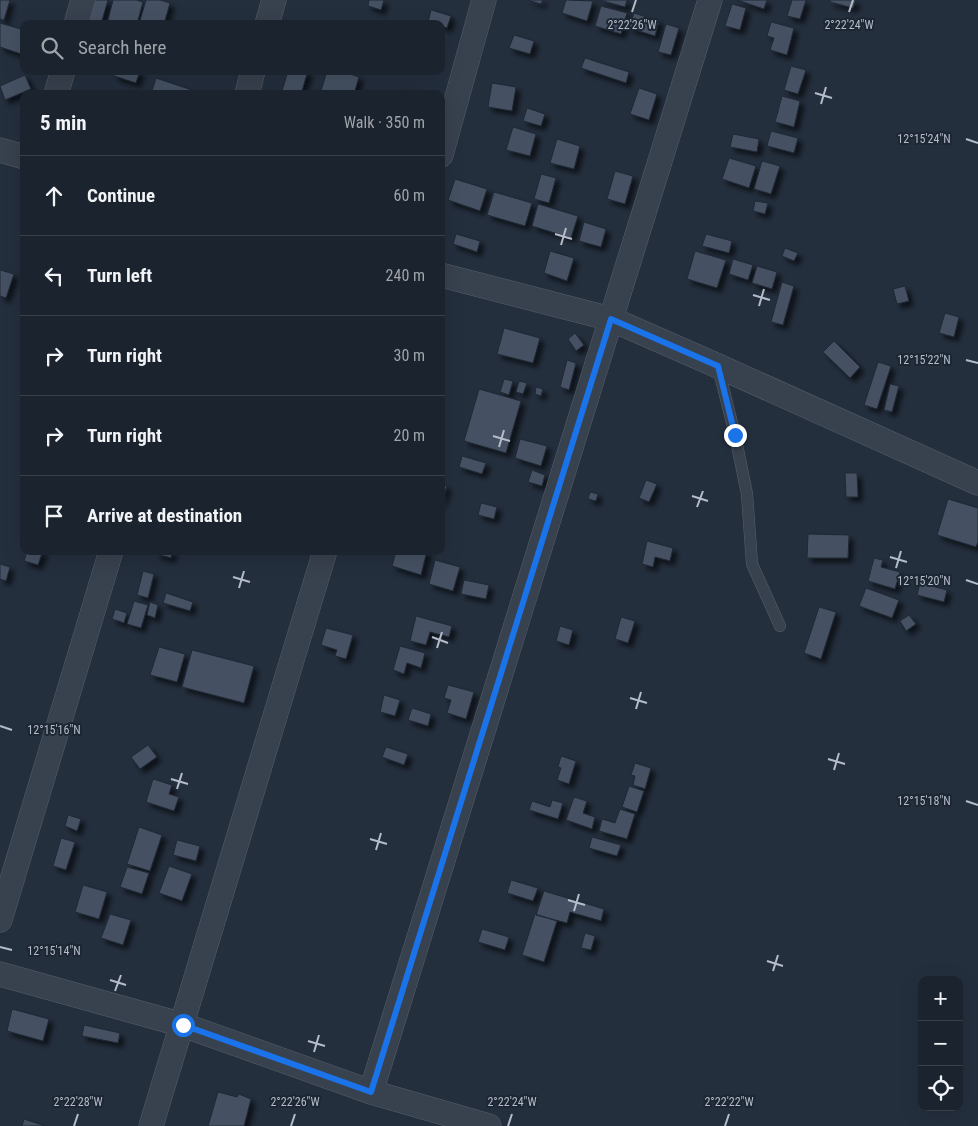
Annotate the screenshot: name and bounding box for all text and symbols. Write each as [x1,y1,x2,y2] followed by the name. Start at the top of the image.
[607,18,657,32] text: 2°22'26"W
[824,18,874,32] text: 2°22'24"W
[20,20,445,75] search box
[38,34,66,62] icon: search
[78,36,166,59] text: Search here
[40,111,87,135] text: 5 min
[344,113,425,132] text: Walk · 350 m
[897,132,951,146] text: 12°15'24"N
[40,182,68,210] icon: ahead
[87,184,155,207] text: Continue
[393,186,425,205] text: 60 m
[40,262,68,290] icon: left
[87,264,152,287] text: Turn left
[386,266,425,285] text: 240 m
[40,342,68,370] icon: right
[87,344,162,367] text: Turn right
[393,346,425,365] text: 30 m
[897,353,951,367] text: 12°15'22"N
[40,422,68,450] icon: right
[87,424,162,447] text: Turn right
[724,424,747,447] route end
[393,426,425,445] text: 20 m
[40,502,68,530] icon: arrive
[87,504,242,527] text: Arrive at destination
[897,574,951,588] text: 12°15'20"N
[27,723,81,737] text: 12°15'16"N
[897,794,951,808] text: 12°15'18"N
[27,944,81,958] text: 12°15'14"N
[918,976,963,1111] map controls
[918,976,963,1021] button: +
[172,1014,195,1037] route start
[918,1021,963,1066] button: −
[918,1066,963,1111] button: locate
[53,1095,103,1109] text: 2°22'28"W
[270,1095,320,1109] text: 2°22'26"W
[487,1095,537,1109] text: 2°22'24"W
[704,1095,754,1109] text: 2°22'22"W

